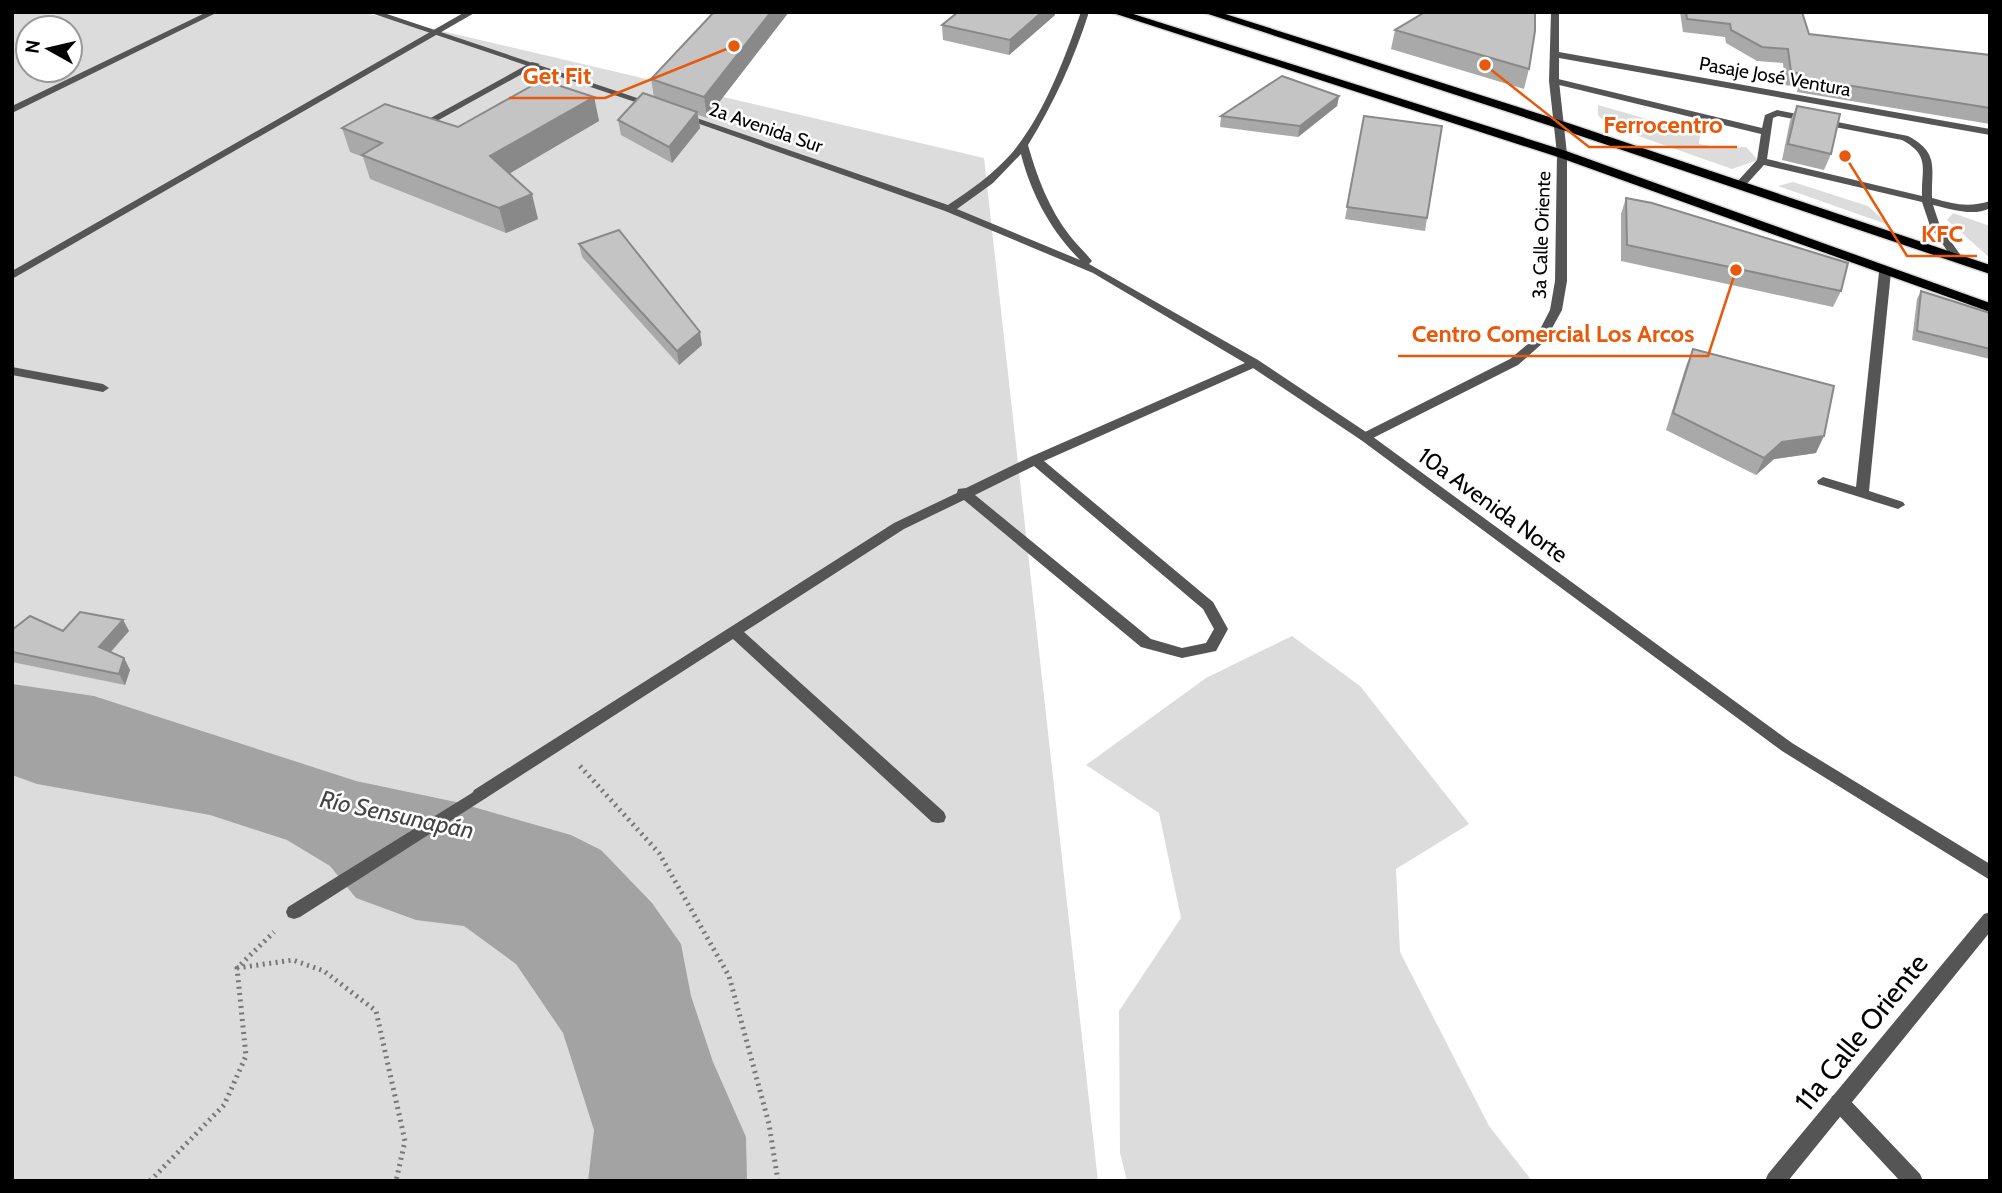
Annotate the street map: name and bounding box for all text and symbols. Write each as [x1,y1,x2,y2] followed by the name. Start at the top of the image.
[14,14,84,84] north arrow
[20,38,45,55] text: N
[1697,52,1853,101] street label: Pasaje José Ventura
[509,53,605,98] callout: Get Fit
[523,61,591,90] text: Get Fit
[706,97,826,158] street label: 2a Avenida Sur
[1589,102,1737,147] callout: Ferrocentro
[1603,110,1723,139] text: Ferrocentro
[1528,170,1555,299] street label: 3a Calle Oriente
[1907,211,1977,256] callout: KFC
[1921,219,1963,248] text: KFC
[1398,311,1708,356] callout: Centro Comercial Los Arcos
[1412,319,1694,348] text: Centro Comercial Los Arcos
[1413,441,1573,569] street label: 10a Avenida Norte
[318,784,477,845] water label: Río Sensunapán
[1787,947,1935,1117] street label: 11a Calle Oriente

